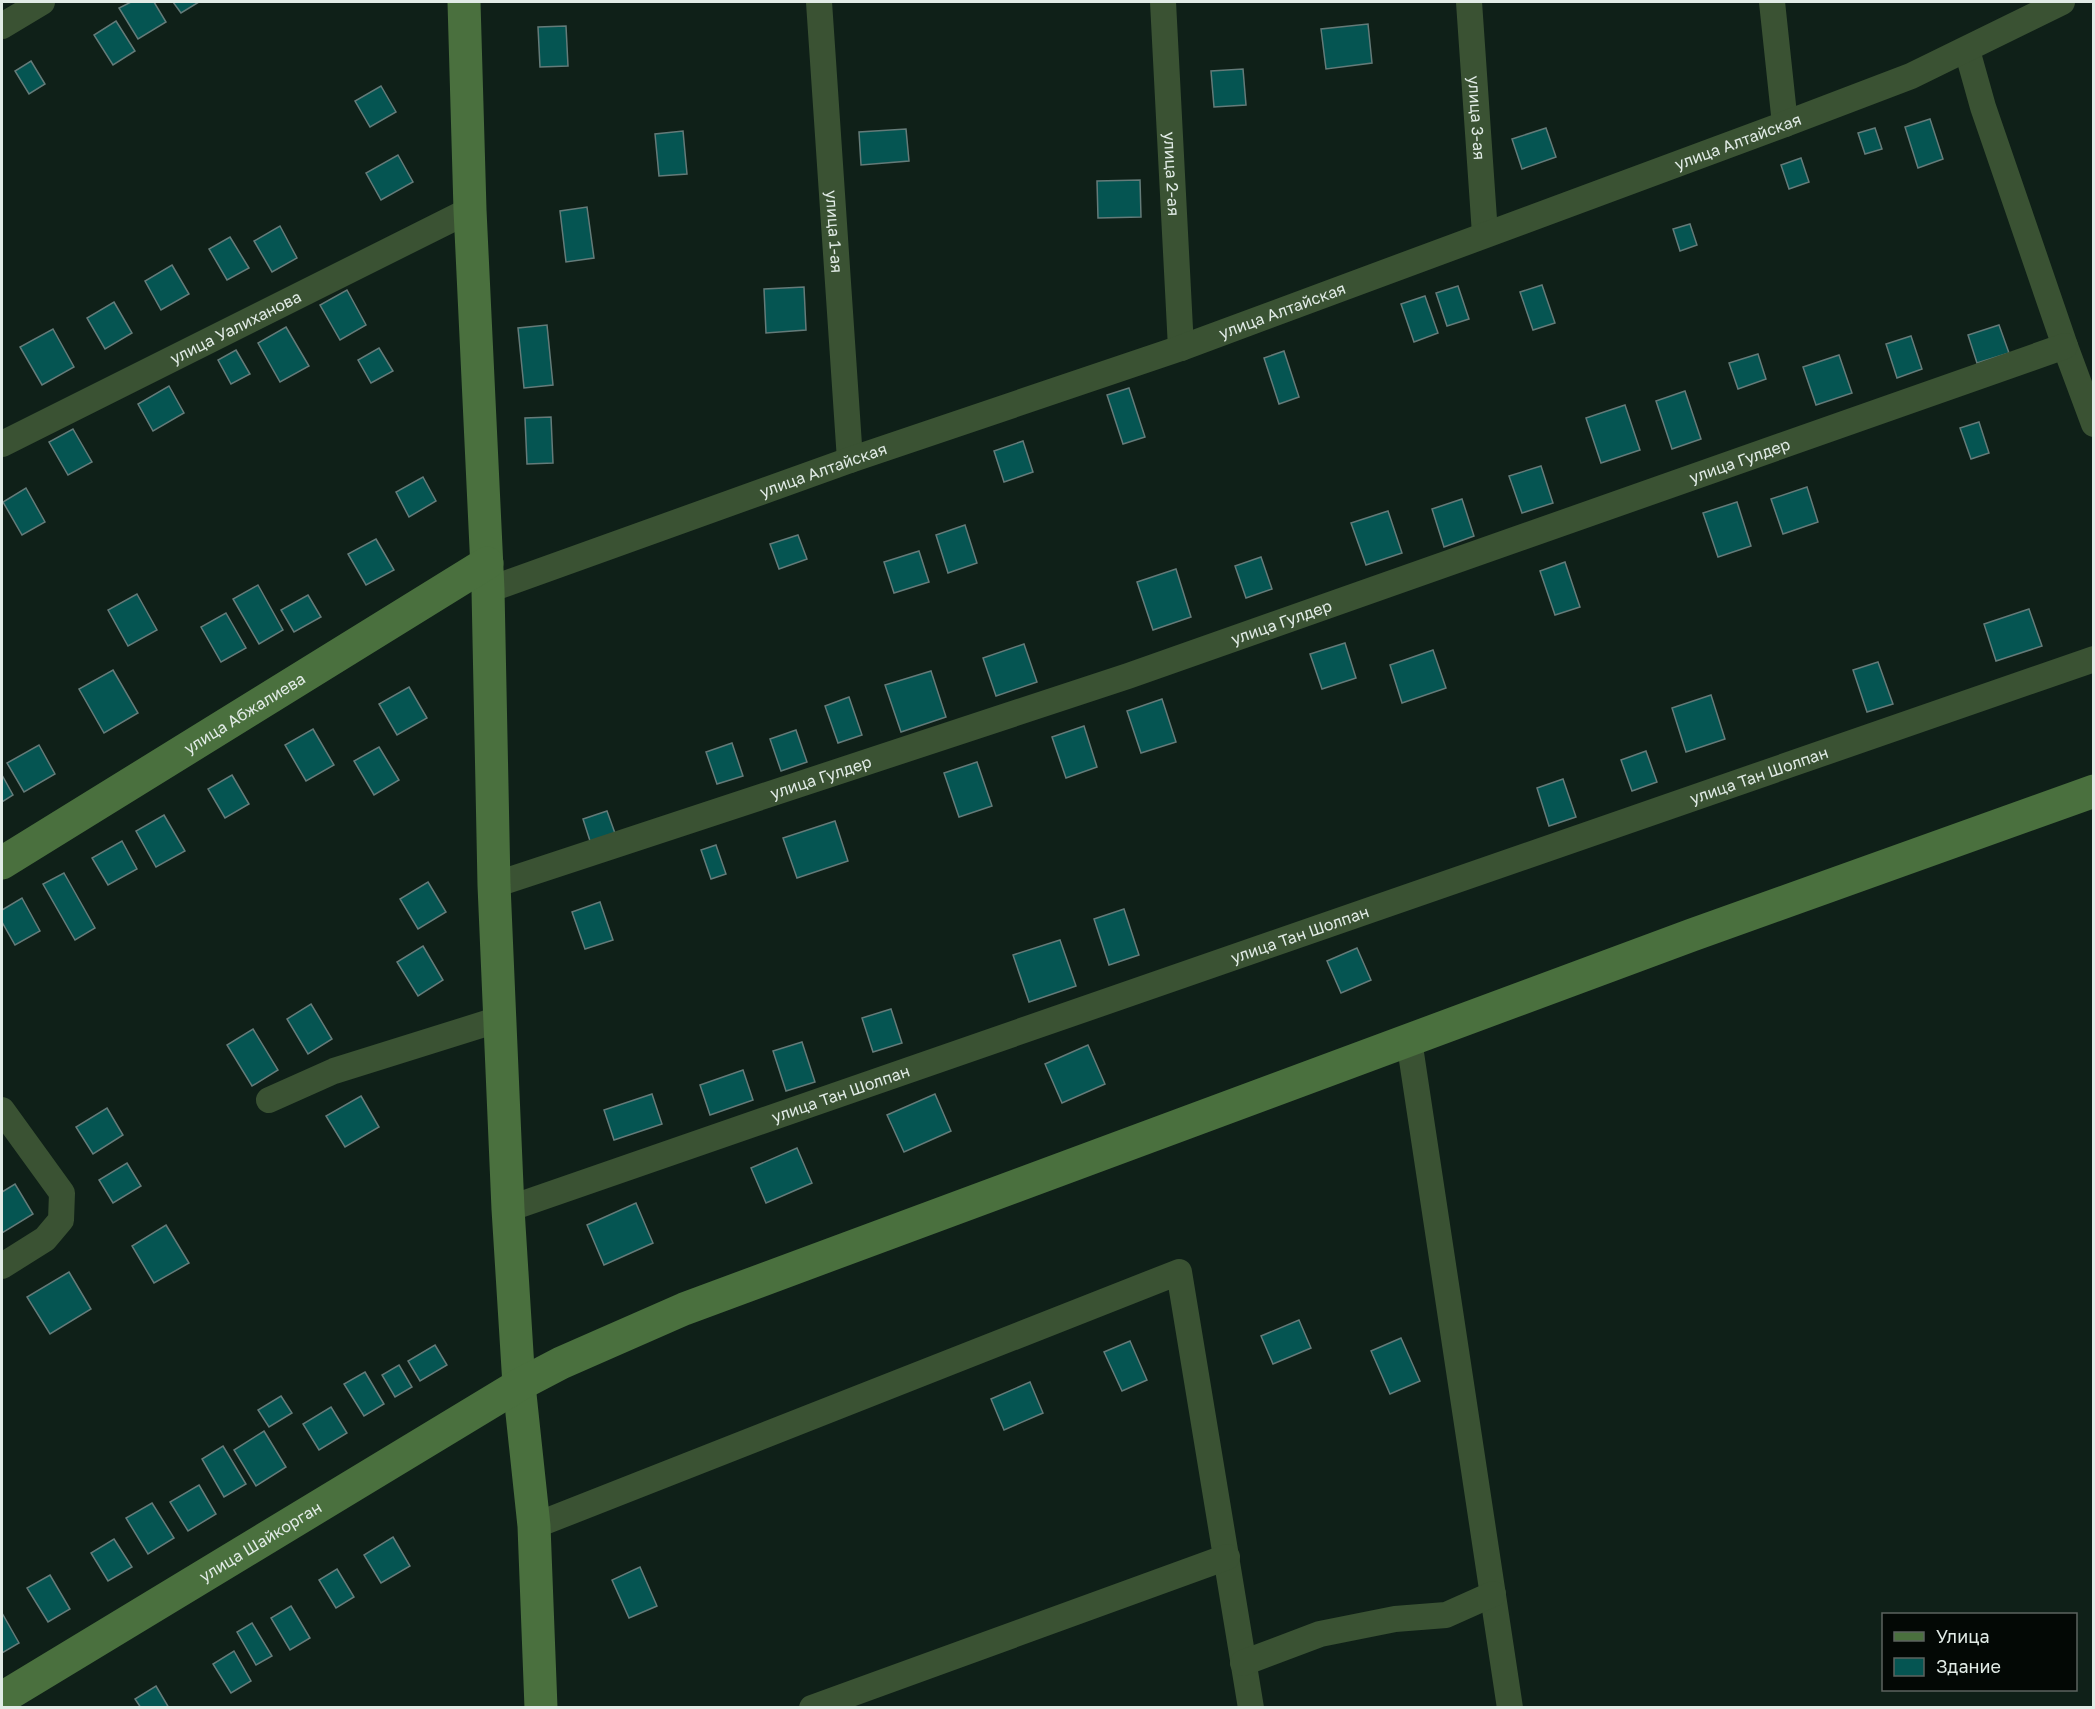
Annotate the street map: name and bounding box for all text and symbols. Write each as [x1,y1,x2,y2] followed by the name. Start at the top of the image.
[1464,75,1490,161] street label: улица 3-ая
[1672,109,1804,174] street label: улица Алтайская
[1160,131,1184,216] street label: улица 2-ая
[822,189,847,274] street label: улица 1-ая
[1216,278,1348,343] street label: улица Алтайская
[167,286,304,368] street label: улица Уалиханова
[1687,434,1793,488] street label: улица Гулдер
[757,438,889,502] street label: улица Алтайская
[1228,595,1334,649] street label: улица Гулдер
[180,668,309,758] street label: улица Абжалиева
[1687,742,1831,808] street label: улица Тан Шолпан
[767,751,874,803] street label: улица Гулдер
[1228,901,1372,968] street label: улица Тан Шолпан
[769,1060,912,1127] street label: улица Тан Шолпан
[196,1497,325,1586] street label: улица Шайкорган
[1882,1613,2077,1691] legend
[1936,1625,1990,1647] text: Улица
[1936,1655,2001,1677] text: Здание

